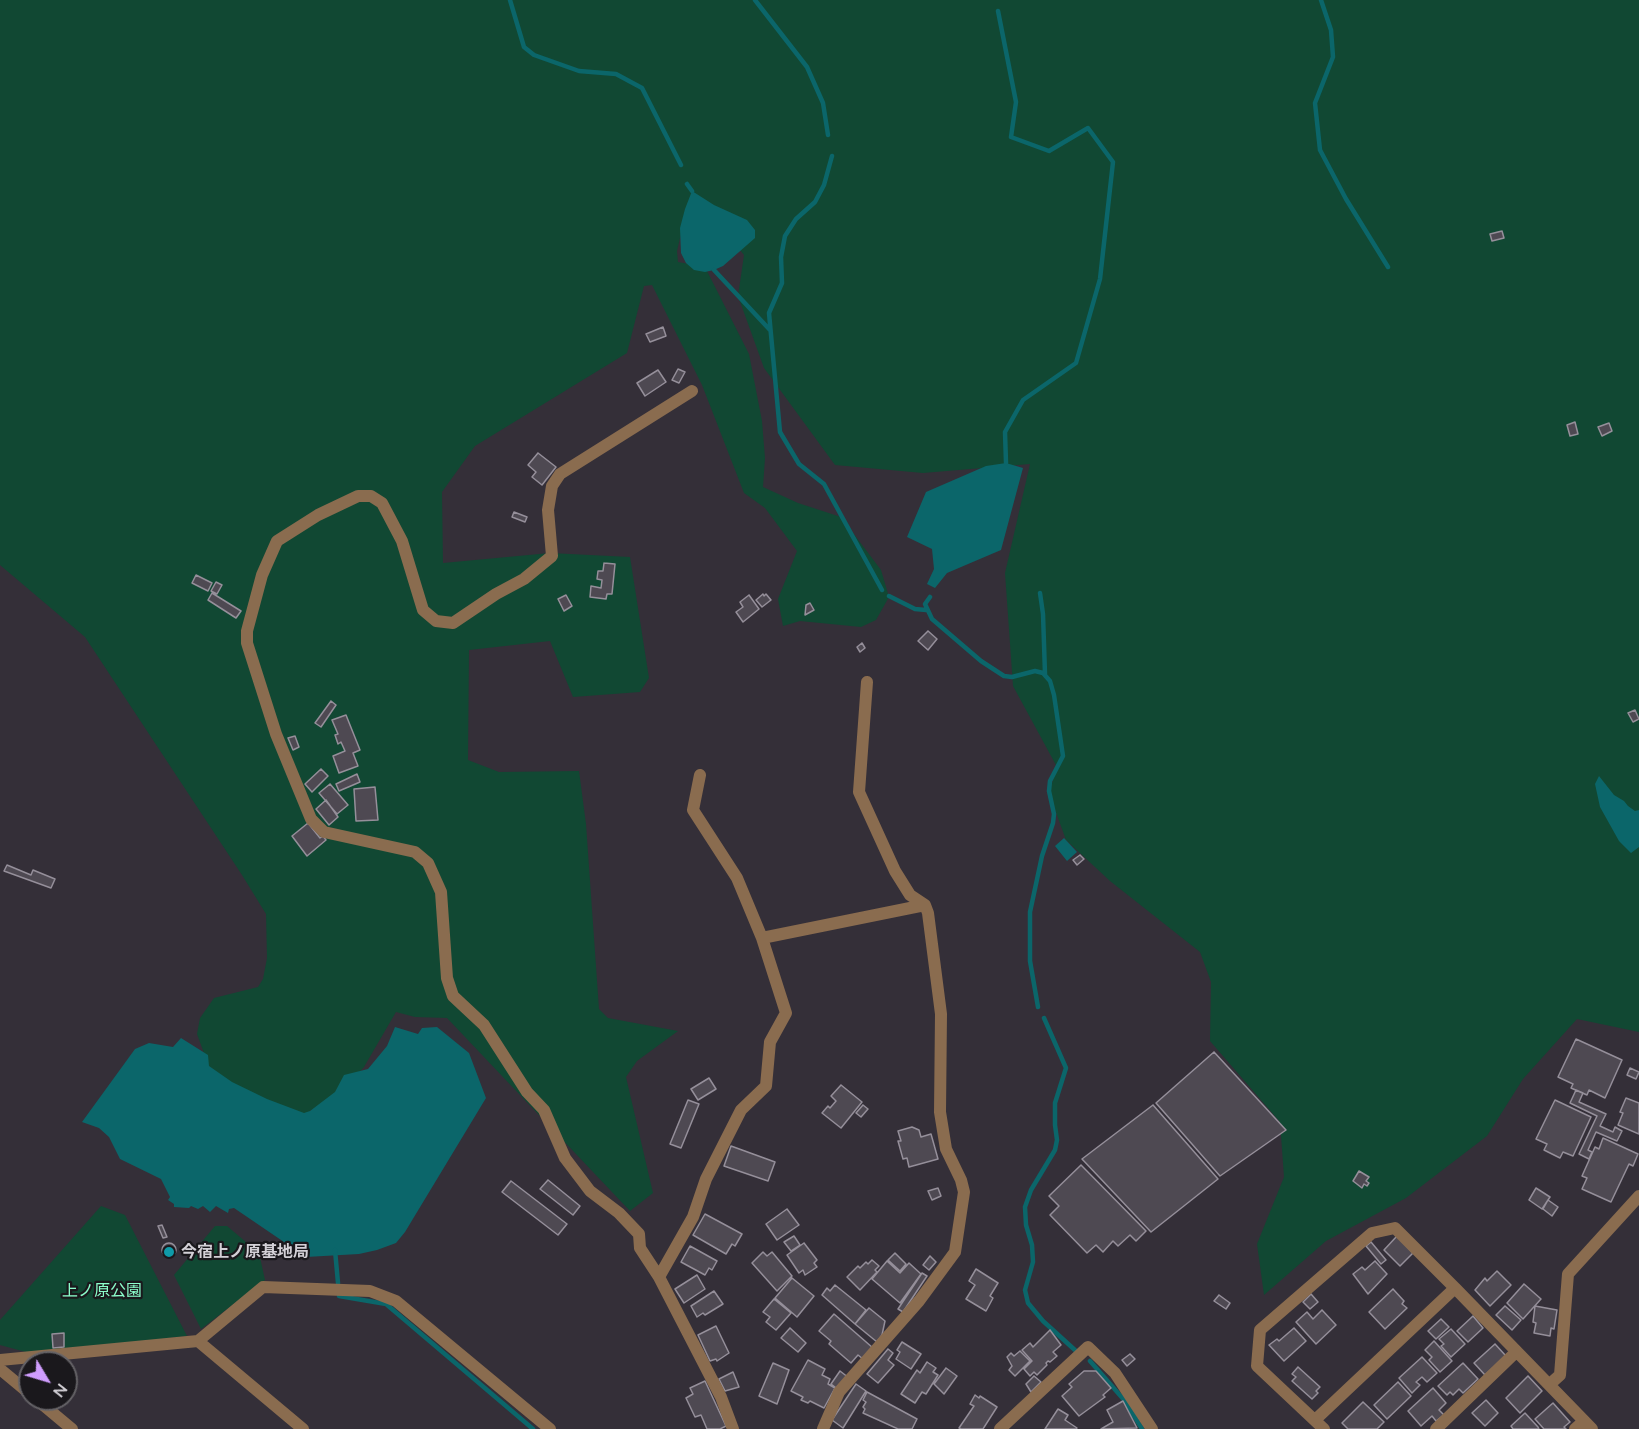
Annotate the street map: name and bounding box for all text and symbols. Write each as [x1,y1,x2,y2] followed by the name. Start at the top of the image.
[181,1242,309,1262] place label: 今宿上ノ原基地局
[162,1245,176,1259] marker: 今宿上ノ原基地局
[62,1281,142,1301] park label: 上ノ原公園
[18,1351,78,1411] north arrow
[50,1380,72,1402] text: N

